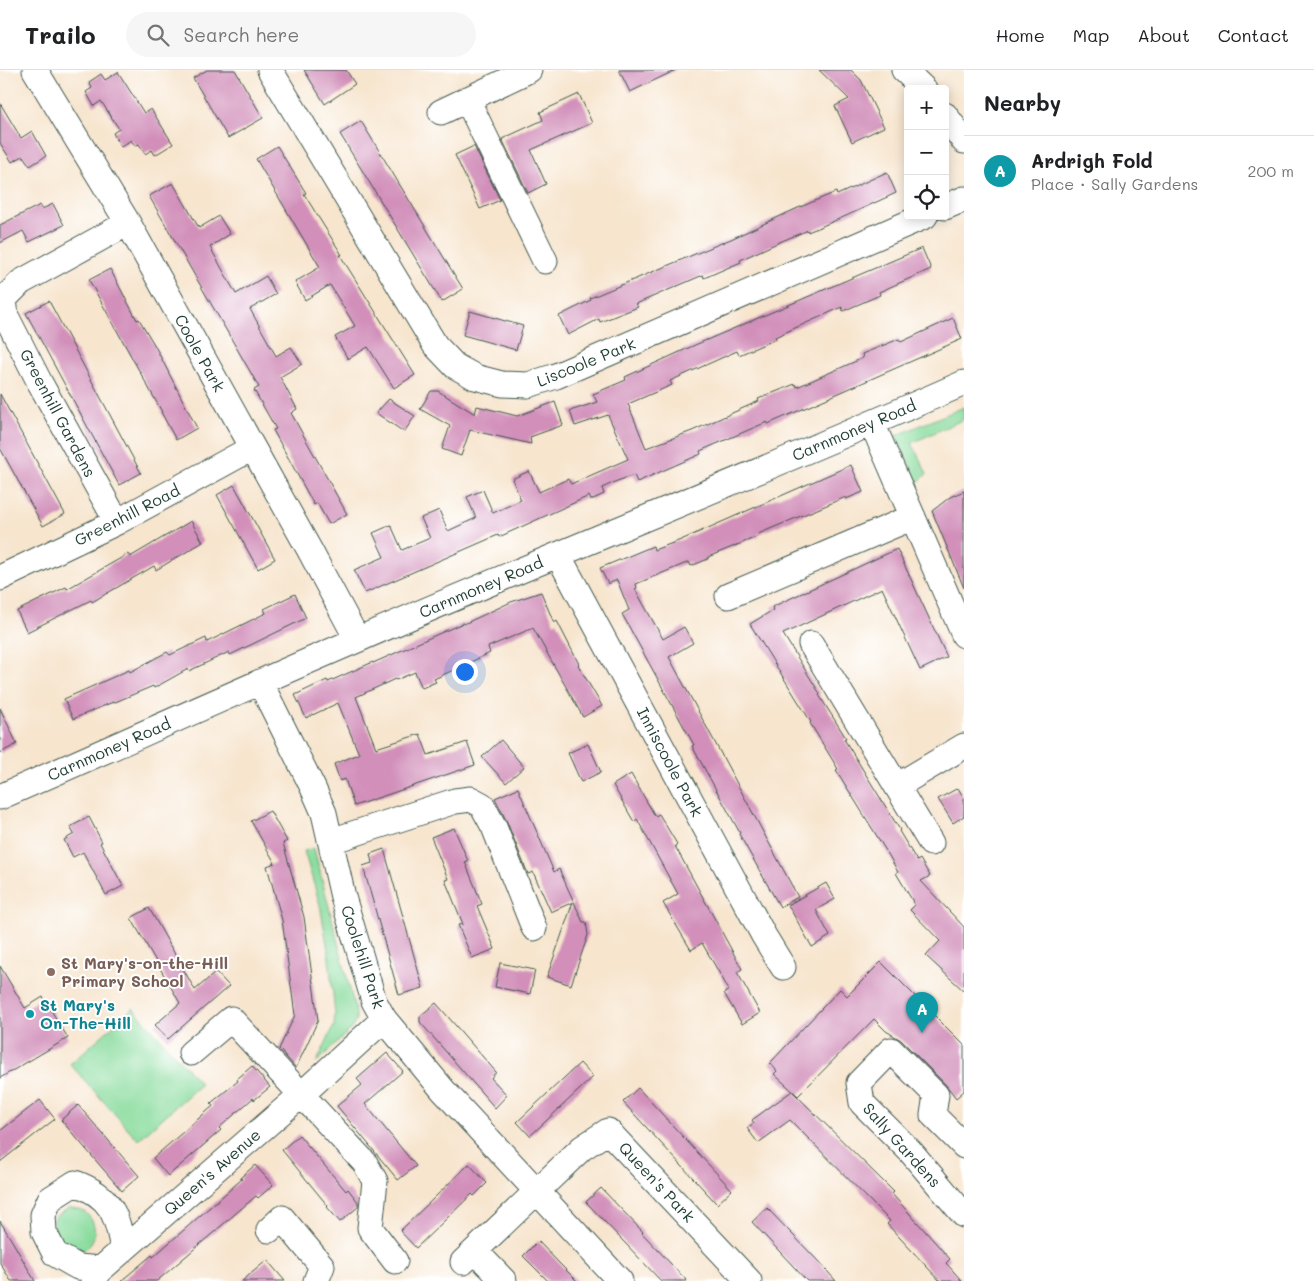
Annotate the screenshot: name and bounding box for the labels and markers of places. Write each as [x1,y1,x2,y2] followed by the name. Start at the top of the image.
[61,952,228,991] place label: St Mary's-on-the-Hill Primary School
[45,966,57,978] marker: St Mary's-on-the-Hill Primary School
[906,992,938,1033] pin: A
[40,994,131,1033] place label: St Mary's On-The-Hill
[24,1008,36,1020] marker: St Mary's On-The-Hill

